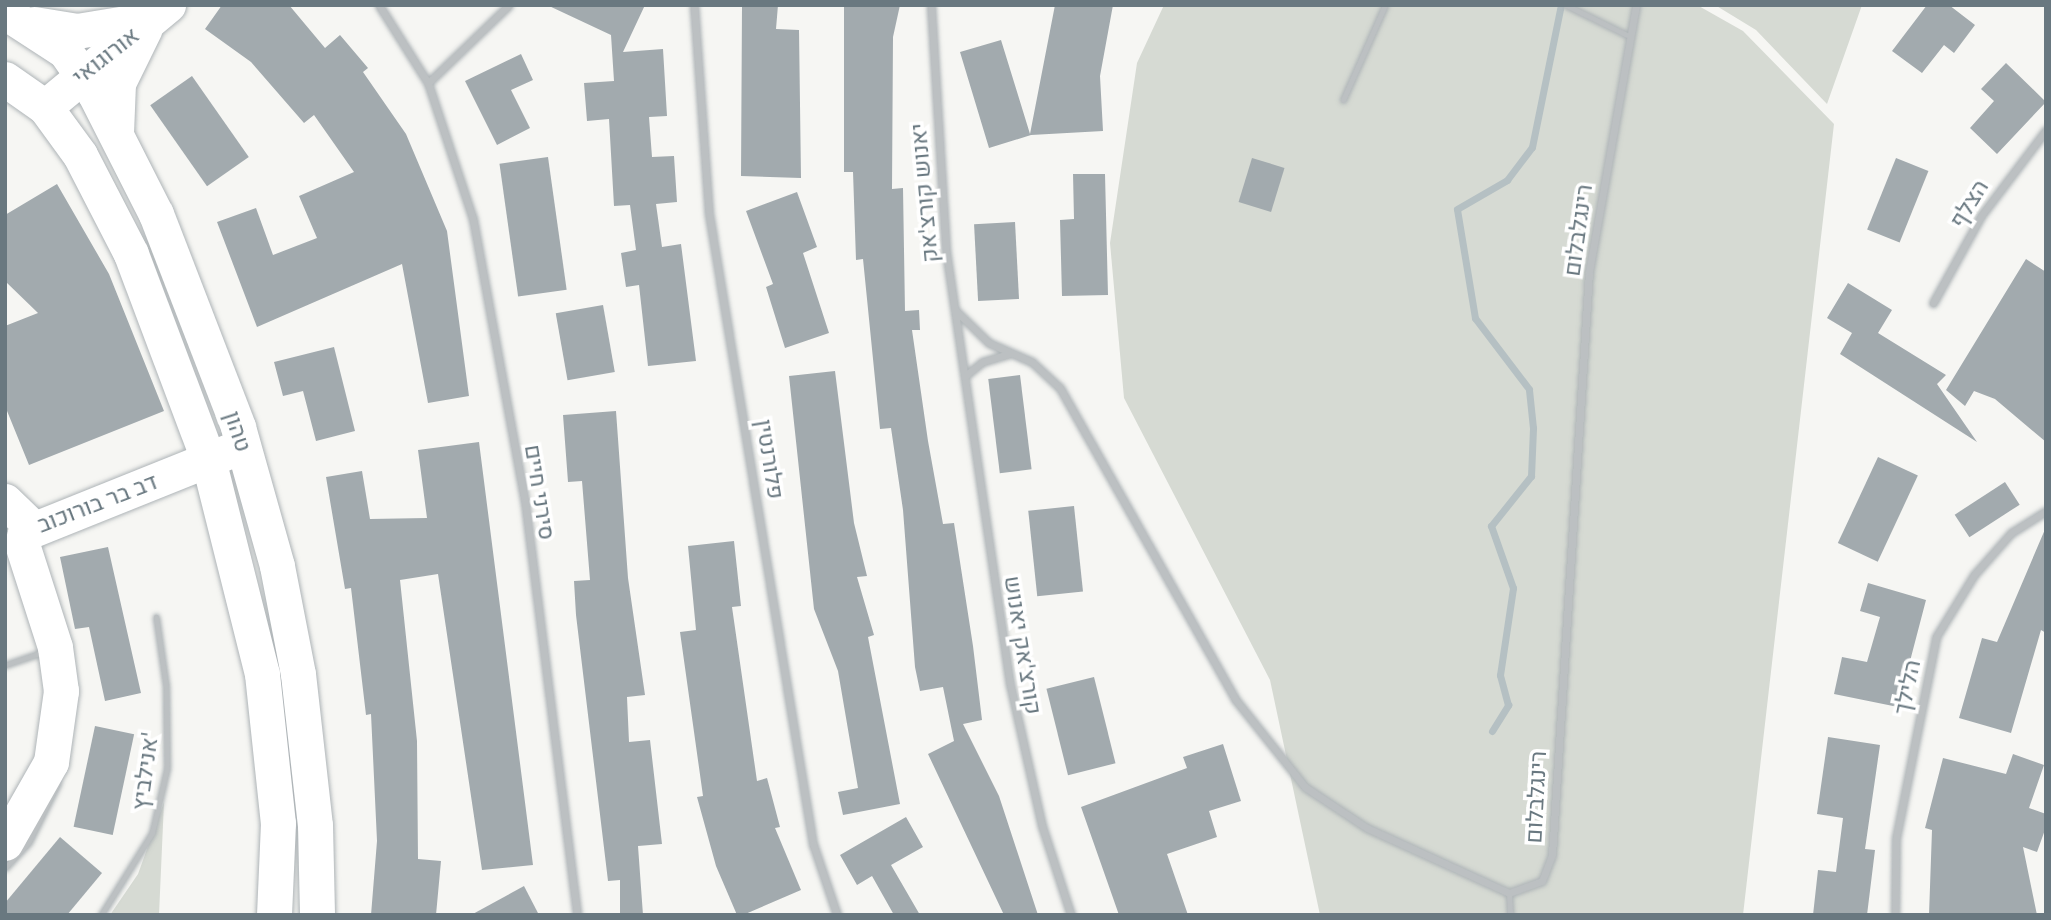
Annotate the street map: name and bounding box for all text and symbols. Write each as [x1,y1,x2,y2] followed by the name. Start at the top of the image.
[66,20,144,90] street label: אורוגואי
[903,122,943,264] street label: יאנוש קורצ'אק
[1943,174,1993,232] street label: הצלף
[1557,182,1597,278] street label: רינגלבלום
[220,407,258,455] street label: טהון
[751,417,791,501] street label: פלורנטין
[520,442,562,542] street label: סירני חיים
[33,466,161,538] street label: דב בר בורוכוב
[999,574,1049,716] street label: קורצ'אק יאנוש
[1887,657,1925,717] street label: הלילך
[125,730,163,812] street label: אנילביץ'
[1519,750,1551,844] street label: רינגלבלום

